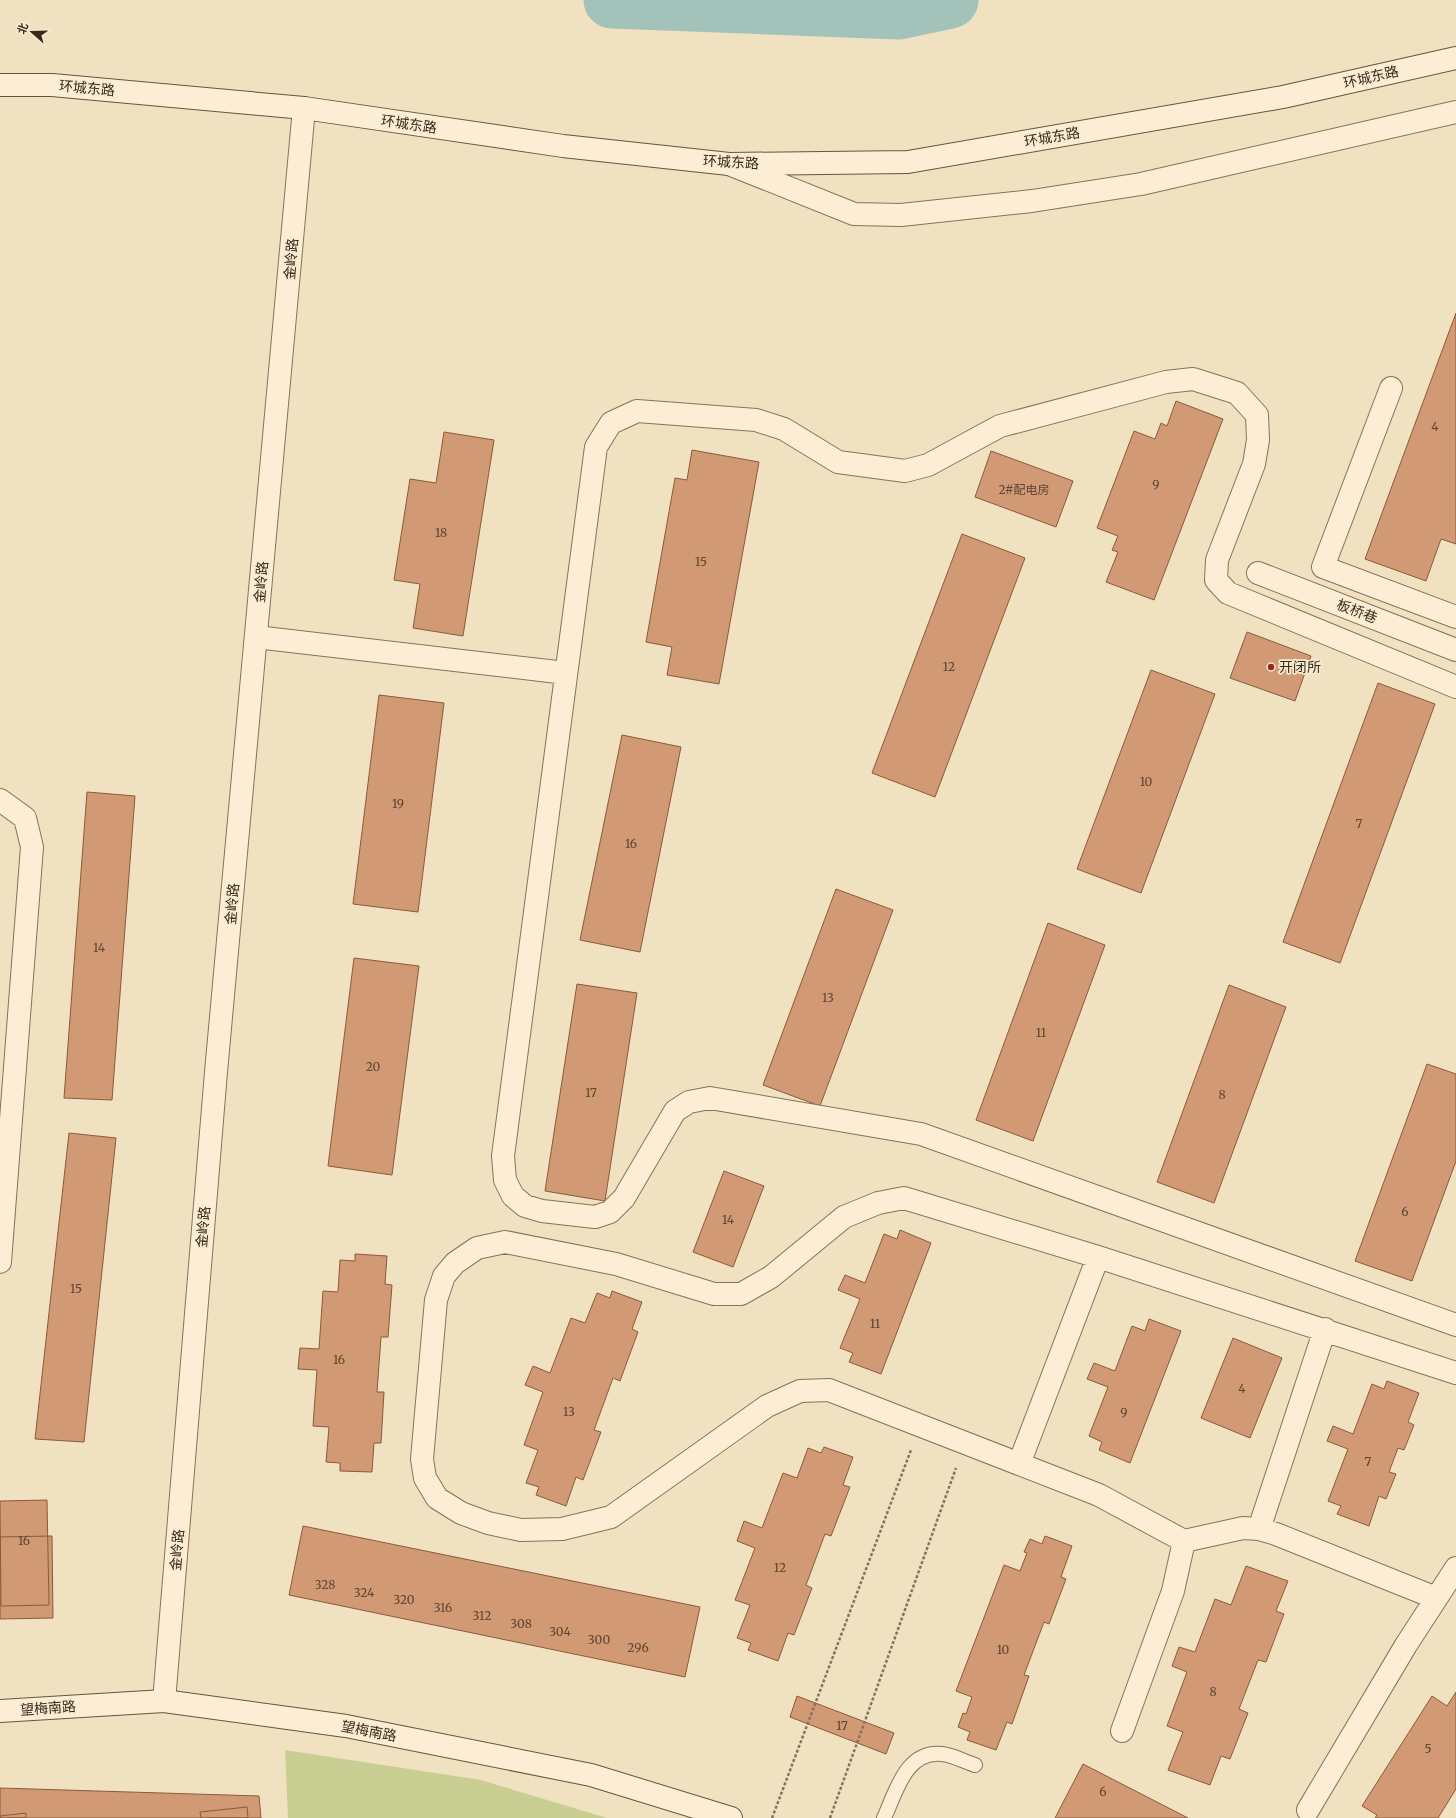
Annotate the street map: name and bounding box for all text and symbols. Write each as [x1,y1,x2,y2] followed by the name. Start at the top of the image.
[12,12,52,52] north arrow
[14,21,31,36] text: 北
[1342,62,1400,92] street label: 环城东路
[58,77,116,99] street label: 环城东路
[380,111,438,137] street label: 环城东路
[1023,123,1081,151] street label: 环城东路
[703,152,759,172] street label: 环城东路
[280,237,302,281] street label: 金岭路
[1431,419,1439,434] house number: 4
[1152,477,1160,492] house number: 9
[998,482,1050,497] house number: 2#配电房
[435,525,447,540] house number: 18
[695,554,707,569] house number: 15
[250,560,272,604] street label: 金岭路
[1334,595,1380,627] street label: 板桥巷
[1279,658,1321,676] place label: 开闭所
[943,659,955,674] house number: 12
[1266,662,1276,672] marker: 开闭所
[1140,774,1153,789] house number: 10
[392,796,404,811] house number: 19
[1356,816,1363,831] house number: 7
[625,836,637,851] house number: 16
[221,882,243,926] street label: 金岭路
[93,940,106,955] house number: 14
[822,990,834,1005] house number: 13
[1036,1025,1047,1040] house number: 11
[366,1059,381,1074] house number: 20
[585,1085,597,1100] house number: 17
[1218,1087,1226,1102] house number: 8
[1401,1204,1409,1219] house number: 6
[192,1205,214,1249] street label: 金岭路
[722,1212,735,1227] house number: 14
[70,1281,82,1296] house number: 15
[870,1316,881,1331] house number: 11
[333,1352,345,1367] house number: 16
[1238,1381,1246,1396] house number: 4
[563,1404,575,1419] house number: 13
[1120,1405,1128,1420] house number: 9
[1365,1454,1372,1469] house number: 7
[166,1528,188,1572] street label: 金岭路
[18,1533,30,1548] house number: 16
[774,1560,786,1575] house number: 12
[315,1577,335,1592] house number: 328
[354,1585,375,1600] house number: 324
[393,1592,415,1607] house number: 320
[434,1600,452,1615] house number: 316
[473,1608,491,1623] house number: 312
[510,1616,532,1631] house number: 308
[549,1624,571,1639] house number: 304
[588,1632,610,1647] house number: 300
[627,1640,649,1655] house number: 296
[997,1642,1010,1657] house number: 10
[1209,1684,1217,1699] house number: 8
[19,1697,77,1719] street label: 望梅南路
[340,1717,398,1745] street label: 望梅南路
[836,1718,848,1733] house number: 17
[1424,1741,1432,1756] house number: 5
[1099,1784,1107,1799] house number: 6

